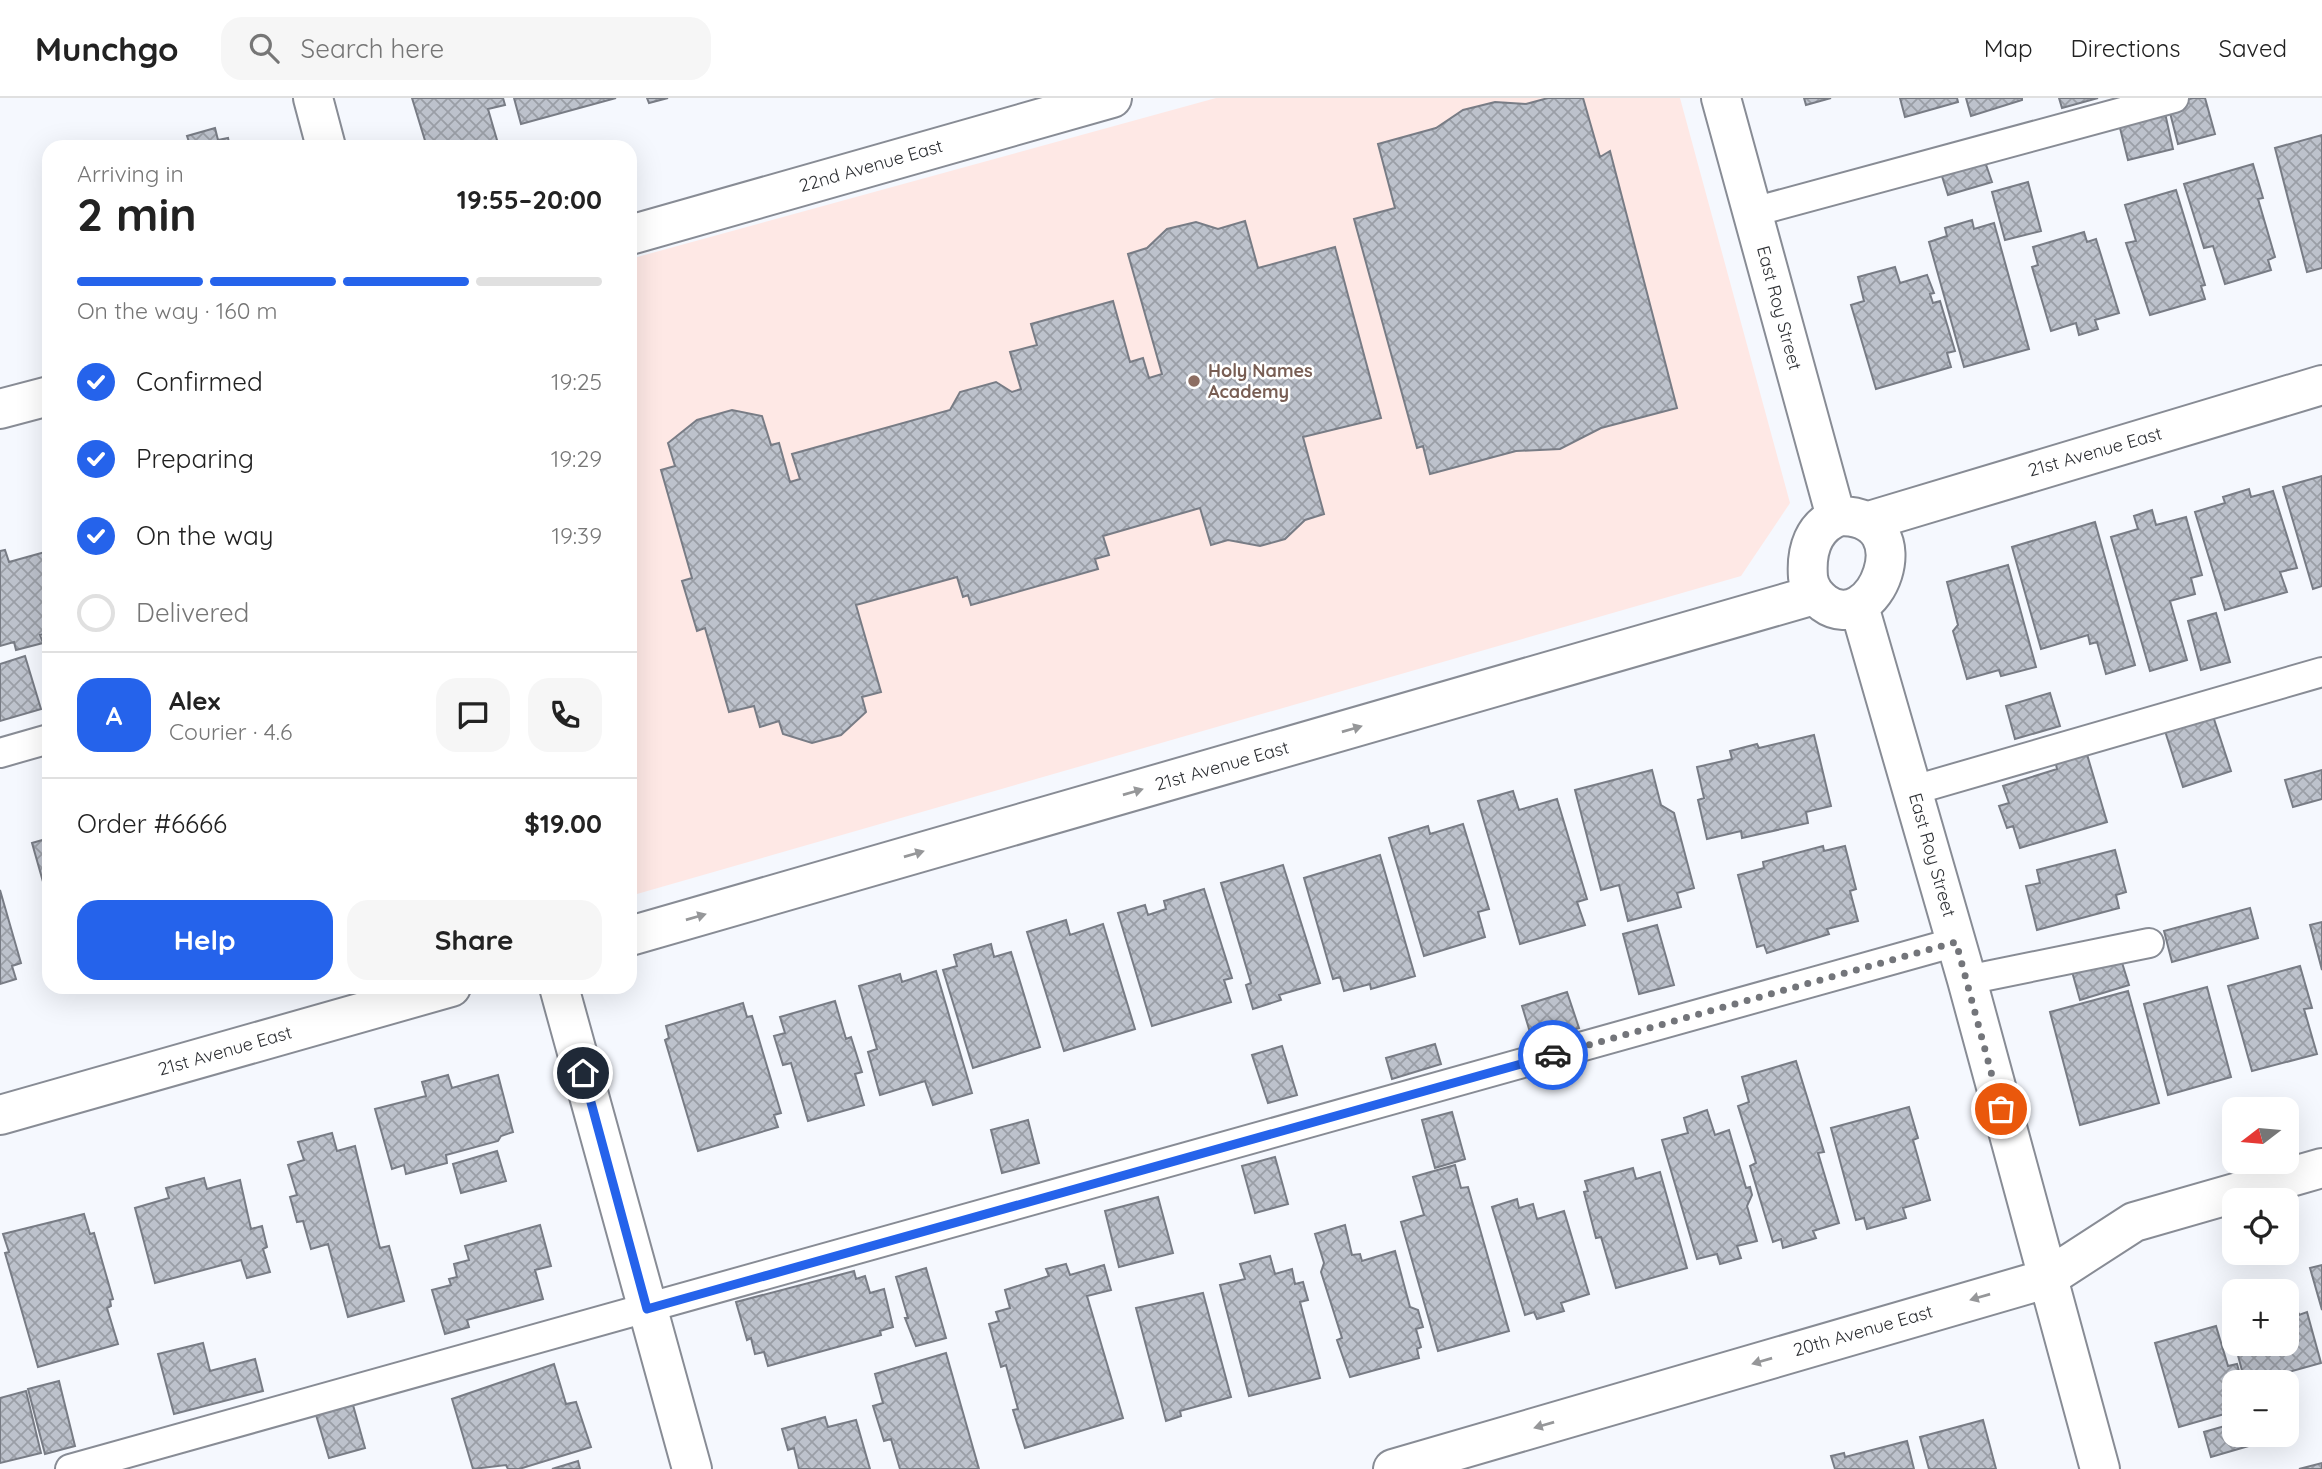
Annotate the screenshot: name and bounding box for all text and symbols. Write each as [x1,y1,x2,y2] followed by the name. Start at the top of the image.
[221,17,711,80] search box
[35,28,179,69] text: Munchgo
[245,29,283,67] icon: search
[301,32,444,65] text: Search here
[1984,33,2033,63] text: Map
[2071,33,2181,63] text: Directions
[2219,33,2287,63] text: Saved
[796,134,945,197] street label: 22nd Avenue East
[77,159,184,188] text: Arriving in
[457,183,602,216] text: 19:55–20:00
[77,185,197,243] text: 2 min
[1752,243,1807,373] street label: East Roy Street
[77,296,278,325] text: On the way · 160 m
[1208,359,1313,403] place label: Holy Names Academy
[77,363,115,401] icon: check
[136,365,263,398] text: Confirmed
[551,367,602,396] text: 19:25
[1186,373,1202,389] marker: Holy Names Academy
[2025,421,2164,482] street label: 21st Avenue East
[77,440,115,478] icon: check
[136,442,254,475] text: Preparing
[551,444,602,473] text: 19:29
[77,517,115,555] icon: check
[136,519,274,552] text: On the way
[551,521,602,550] text: 19:39
[136,596,249,629] text: Delivered
[436,678,510,752] button: chat
[528,678,602,752] button: phone
[169,684,220,717] text: Alex
[106,699,122,732] text: A
[169,717,292,746] text: Courier · 4.6
[1342,724,1363,734] one-way arrow
[1152,735,1291,796] street label: 21st Avenue East
[1122,786,1144,797] one-way arrow
[1904,790,1961,919] street label: East Roy Street
[77,807,227,840] text: Order #6666
[524,807,602,840] text: $19.00
[904,849,925,859] one-way arrow
[77,900,333,980] button: Help
[347,900,602,980] button: Share
[685,911,707,922] one-way arrow
[155,1020,294,1081] street label: 21st Avenue East
[1518,1020,1588,1090] courier
[1534,1036,1572,1074] icon: car
[553,1043,613,1103] pin
[564,1054,602,1092] icon: home
[1971,1079,2031,1139] pin
[1982,1090,2020,1128] icon: bag
[2222,1097,2300,1174] north arrow
[2222,1097,2299,1447] map controls
[2222,1188,2299,1265] button: locate
[2222,1279,2299,1356] button: +
[1969,1292,1991,1303] one-way arrow
[1790,1300,1935,1361] street label: 20th Avenue East
[1751,1356,1772,1366] one-way arrow
[2222,1370,2299,1447] button: −
[1533,1420,1554,1430] one-way arrow

